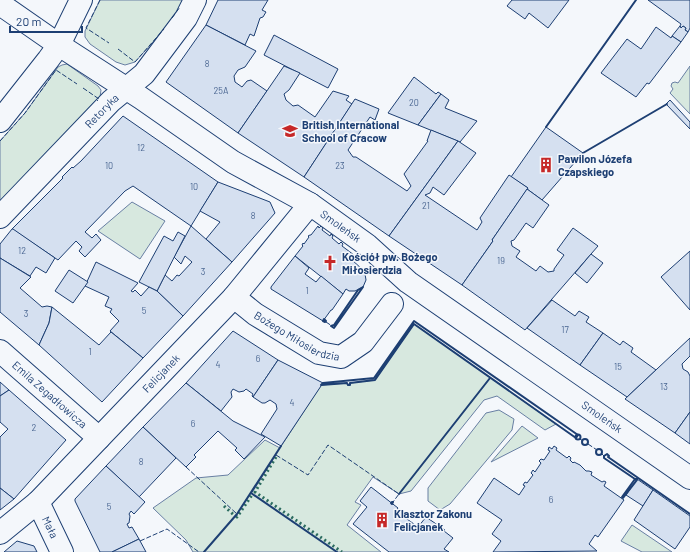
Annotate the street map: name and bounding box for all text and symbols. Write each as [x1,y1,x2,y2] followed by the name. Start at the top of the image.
[10,8,82,34] scale bar
[16,14,42,28] text: 20 m
[205,58,210,69] house number: 8
[214,85,229,96] house number: 25A
[82,91,121,130] street label: Retoryka
[409,97,419,108] house number: 20
[302,118,399,144] place label: British International School of Cracow
[281,122,299,140] school or university icon: British International School of Cracow
[137,142,145,153] house number: 12
[558,152,632,178] place label: Pawilon Józefa Czapskiego
[537,156,555,174] building icon: Pawilon Józefa Czapskiego
[105,160,113,171] house number: 10
[335,160,345,171] house number: 23
[190,181,198,192] house number: 10
[422,200,430,211] house number: 21
[318,207,364,245] street label: Smoleńsk
[251,210,256,221] house number: 8
[18,245,26,256] house number: 12
[342,250,438,276] place label: Kościół pw. Bożego Miłosierdzia
[321,254,339,272] church icon: Kościół pw. Bożego Miłosierdzia
[497,255,505,266] house number: 19
[201,266,206,277] house number: 3
[305,285,309,296] house number: 1
[142,305,147,316] house number: 5
[24,308,29,319] house number: 3
[252,308,341,363] street label: Bożego Miłosierdzia
[561,324,569,335] house number: 17
[88,346,92,357] house number: 1
[139,351,182,395] street label: Felicjanek
[256,353,261,364] house number: 6
[10,358,90,430] street label: Emila Zegadłowicza
[216,359,221,370] house number: 4
[614,361,622,372] house number: 15
[660,381,668,392] house number: 13
[290,397,295,408] house number: 4
[579,398,626,435] street label: Smoleńsk
[191,418,196,429] house number: 6
[32,422,37,433] house number: 2
[139,456,144,467] house number: 8
[549,494,554,505] house number: 6
[107,501,112,512] house number: 5
[394,507,472,533] place label: Klasztor Zakonu Felicjanek
[373,511,391,529] building icon: Klasztor Zakonu Felicjanek
[40,514,61,540] street label: Mała

